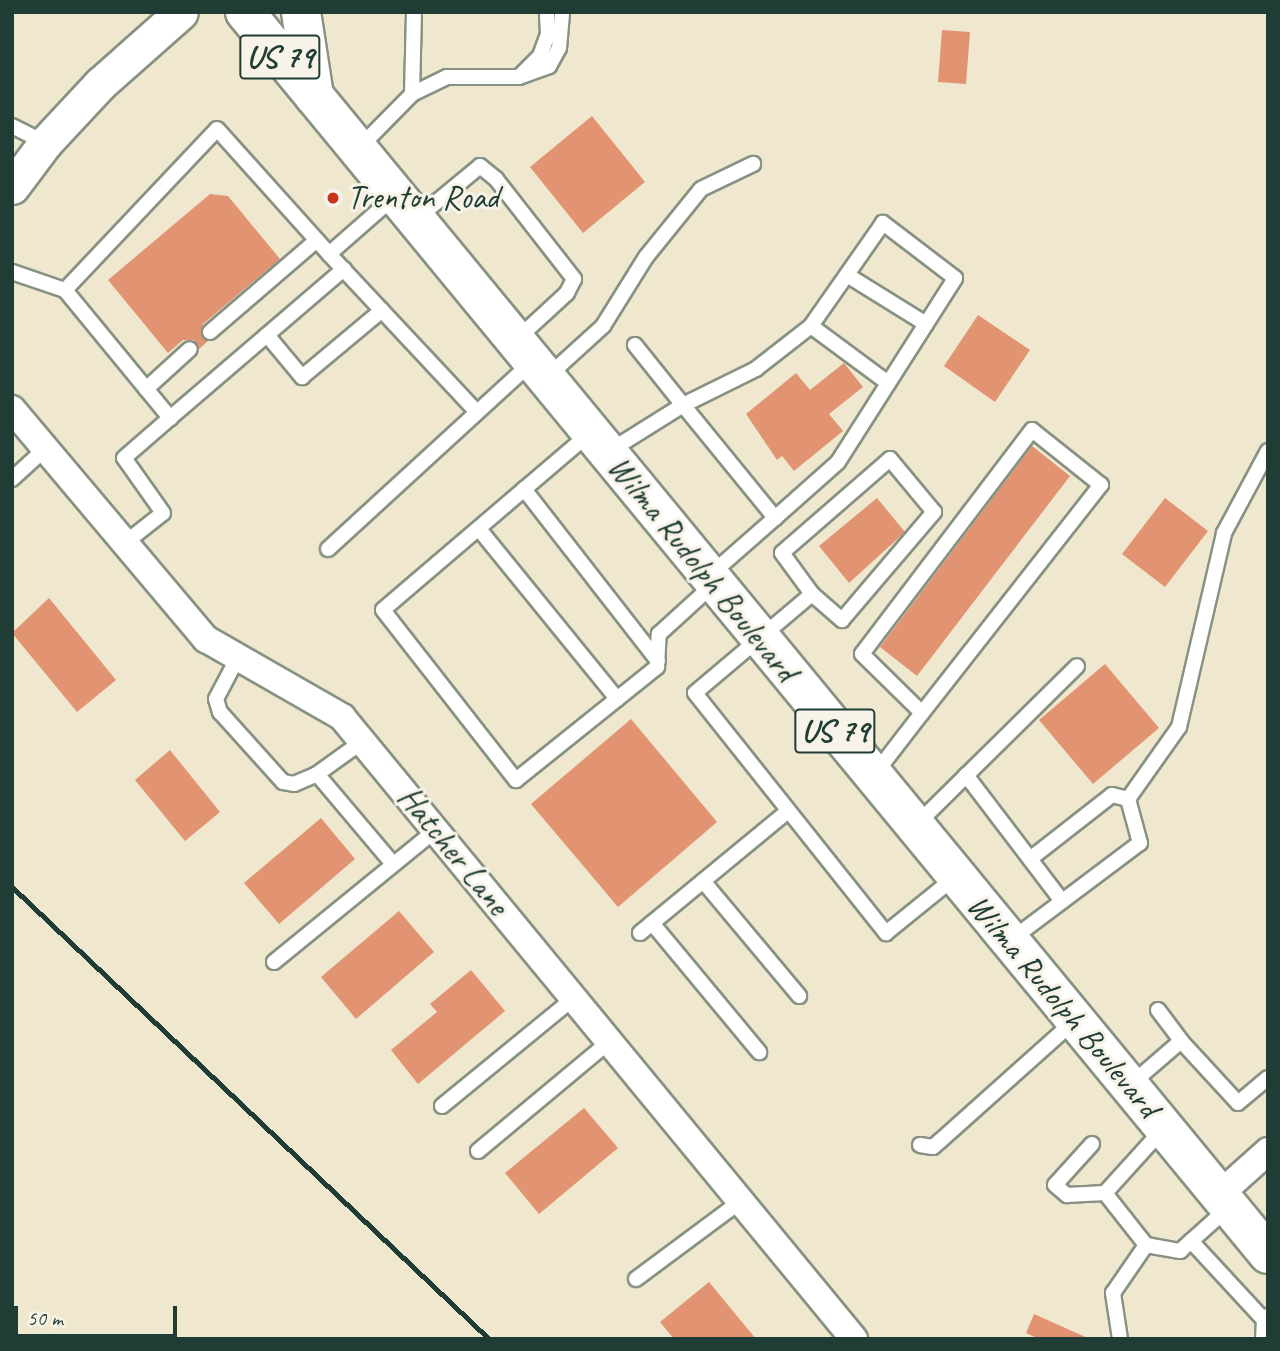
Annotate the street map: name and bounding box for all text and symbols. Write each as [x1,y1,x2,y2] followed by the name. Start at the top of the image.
[238,28,322,86] road number: US 79
[347,178,498,218] place label: Trenton Road
[325,190,341,206] marker: Trenton Road
[598,448,806,690] street label: Wilma Rudolph Boulevard
[793,702,877,760] road number: US 79
[389,778,517,924] street label: Hatcher Lane
[958,886,1168,1126] street label: Wilma Rudolph Boulevard
[18,1292,180,1336] scale bar
[27,1305,63,1331] text: 50 m

